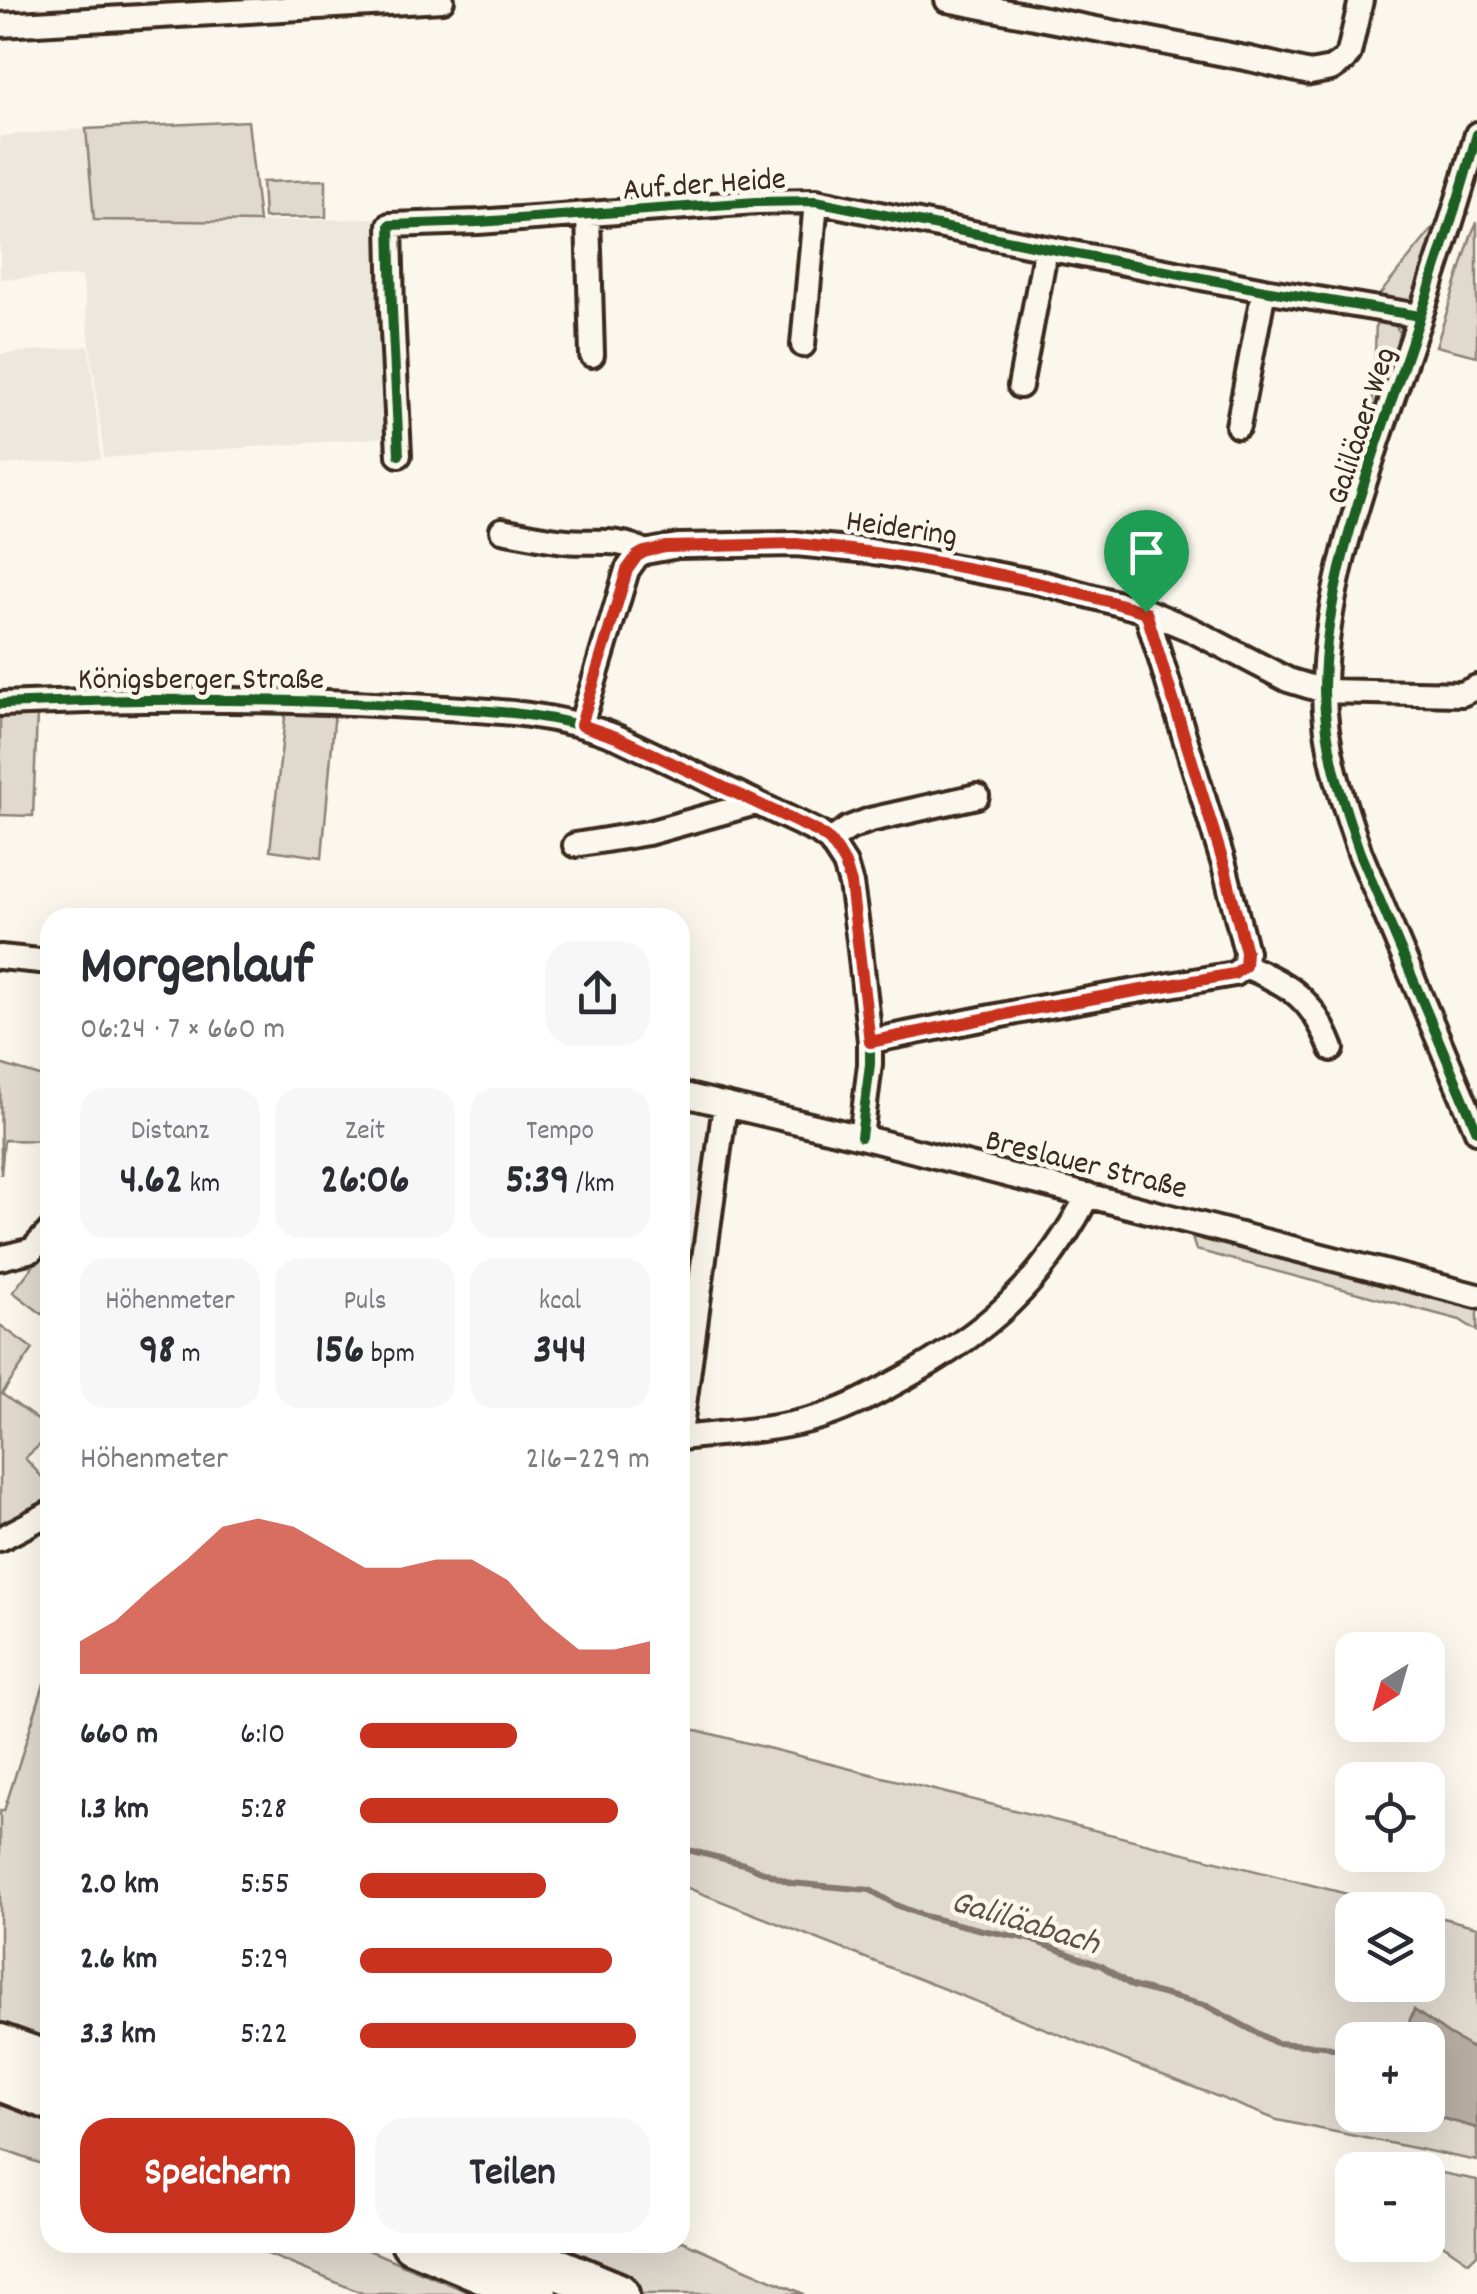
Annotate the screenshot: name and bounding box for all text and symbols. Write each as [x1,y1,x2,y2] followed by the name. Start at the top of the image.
[621,158,788,216] street label: Auf der Heide
[1317,342,1411,511] street label: Galiläaer Weg
[843,500,960,562] street label: Heidering
[1104,510,1189,613] pin
[1119,525,1174,580] icon: arrive
[78,659,324,705] street label: Königsberger Straße
[80,931,313,1010] text: Morgenlauf
[545,941,650,1046] button: share
[80,1008,285,1054] text: 06:24 · 7 × 660 m
[131,1113,209,1153] text: Distanz
[345,1113,385,1153] text: Zeit
[526,1113,594,1153] text: Tempo
[980,1120,1191,1214] street label: Breslauer Straße
[120,1153,183,1213] text: 4.62
[320,1153,410,1213] text: 26:06
[505,1153,570,1213] text: 5:39
[183,1166,220,1206] text: km
[570,1166,615,1206] text: /km
[105,1283,235,1323] text: Höhenmeter
[343,1283,387,1323] text: Puls
[539,1283,581,1323] text: kcal
[139,1323,175,1383] text: 98
[315,1323,364,1383] text: 156
[533,1323,587,1383] text: 344
[175,1336,201,1376] text: m
[364,1336,415,1376] text: bpm
[80,1438,228,1484] text: Höhenmeter
[526,1438,650,1484] text: 216–229 m
[1335,1632,1445,1742] north arrow
[1335,1632,1445,2262] map controls
[80,1713,158,1759] text: 660 m
[240,1713,285,1759] text: 6:10
[1335,1762,1445,1872] button: locate
[80,1788,149,1834] text: 1.3 km
[240,1788,287,1834] text: 5:28
[80,1863,159,1909] text: 2.0 km
[240,1863,290,1909] text: 5:55
[944,1879,1106,1971] water label: Galiläabach
[1335,1892,1445,2002] button: layers
[80,1938,157,1984] text: 2.6 km
[240,1938,289,1984] text: 5:29
[80,2013,156,2059] text: 3.3 km
[240,2013,288,2059] text: 5:22
[1335,2022,1445,2132] button: +
[80,2118,355,2233] button: Speichern
[375,2118,650,2233] button: Teilen
[1335,2152,1445,2262] button: −

